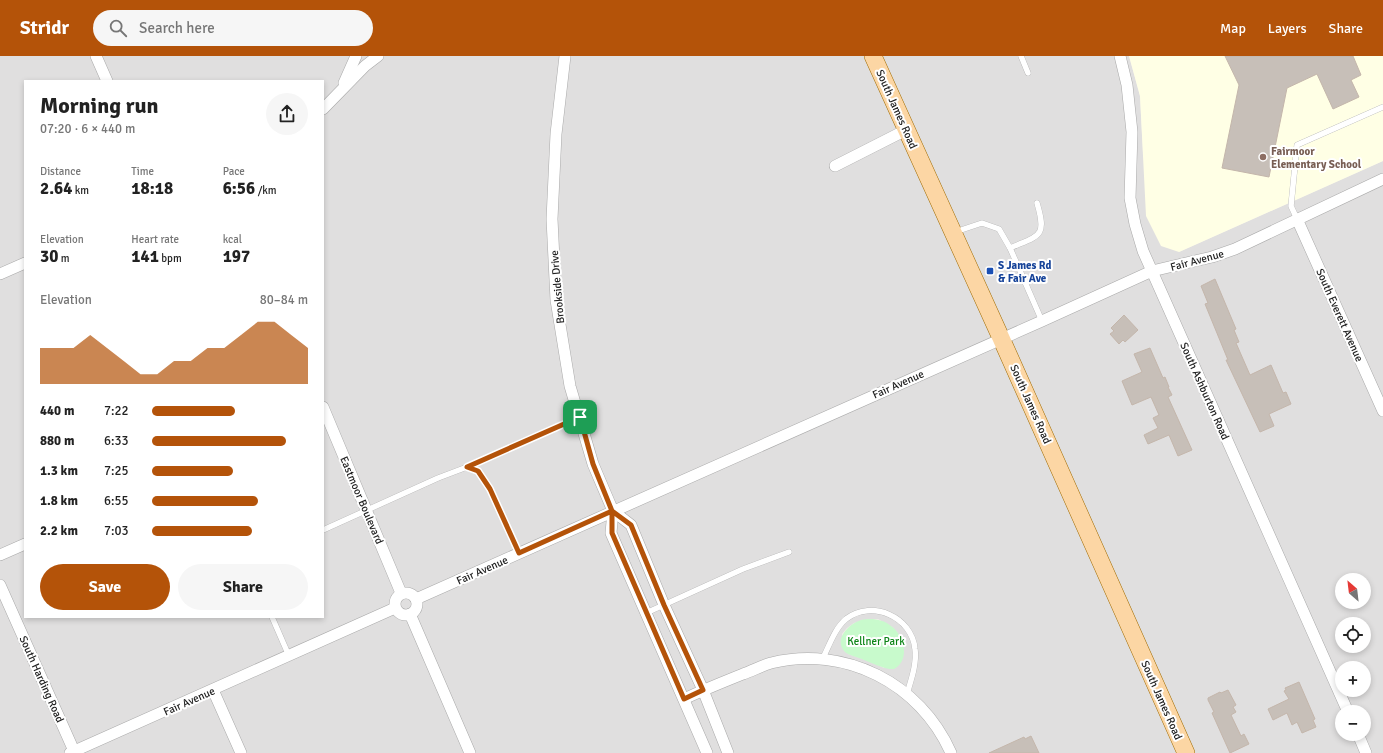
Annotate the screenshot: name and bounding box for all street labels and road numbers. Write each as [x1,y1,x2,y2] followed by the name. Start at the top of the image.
[873,68,920,151] street label: South James Road
[1169,247,1225,274] street label: Fair Avenue
[548,250,567,324] street label: Brookside Drive
[1313,267,1366,364] street label: South Everett Avenue
[1177,341,1232,442] street label: South Ashburton Road
[1007,363,1054,446] street label: South James Road
[871,367,926,402] street label: Fair Avenue
[337,454,386,546] street label: Eastmoor Boulevard
[455,553,510,588] street label: Fair Avenue
[17,634,67,725] street label: South Harding Road
[1138,659,1185,742] street label: South James Road
[162,684,217,719] street label: Fair Avenue

